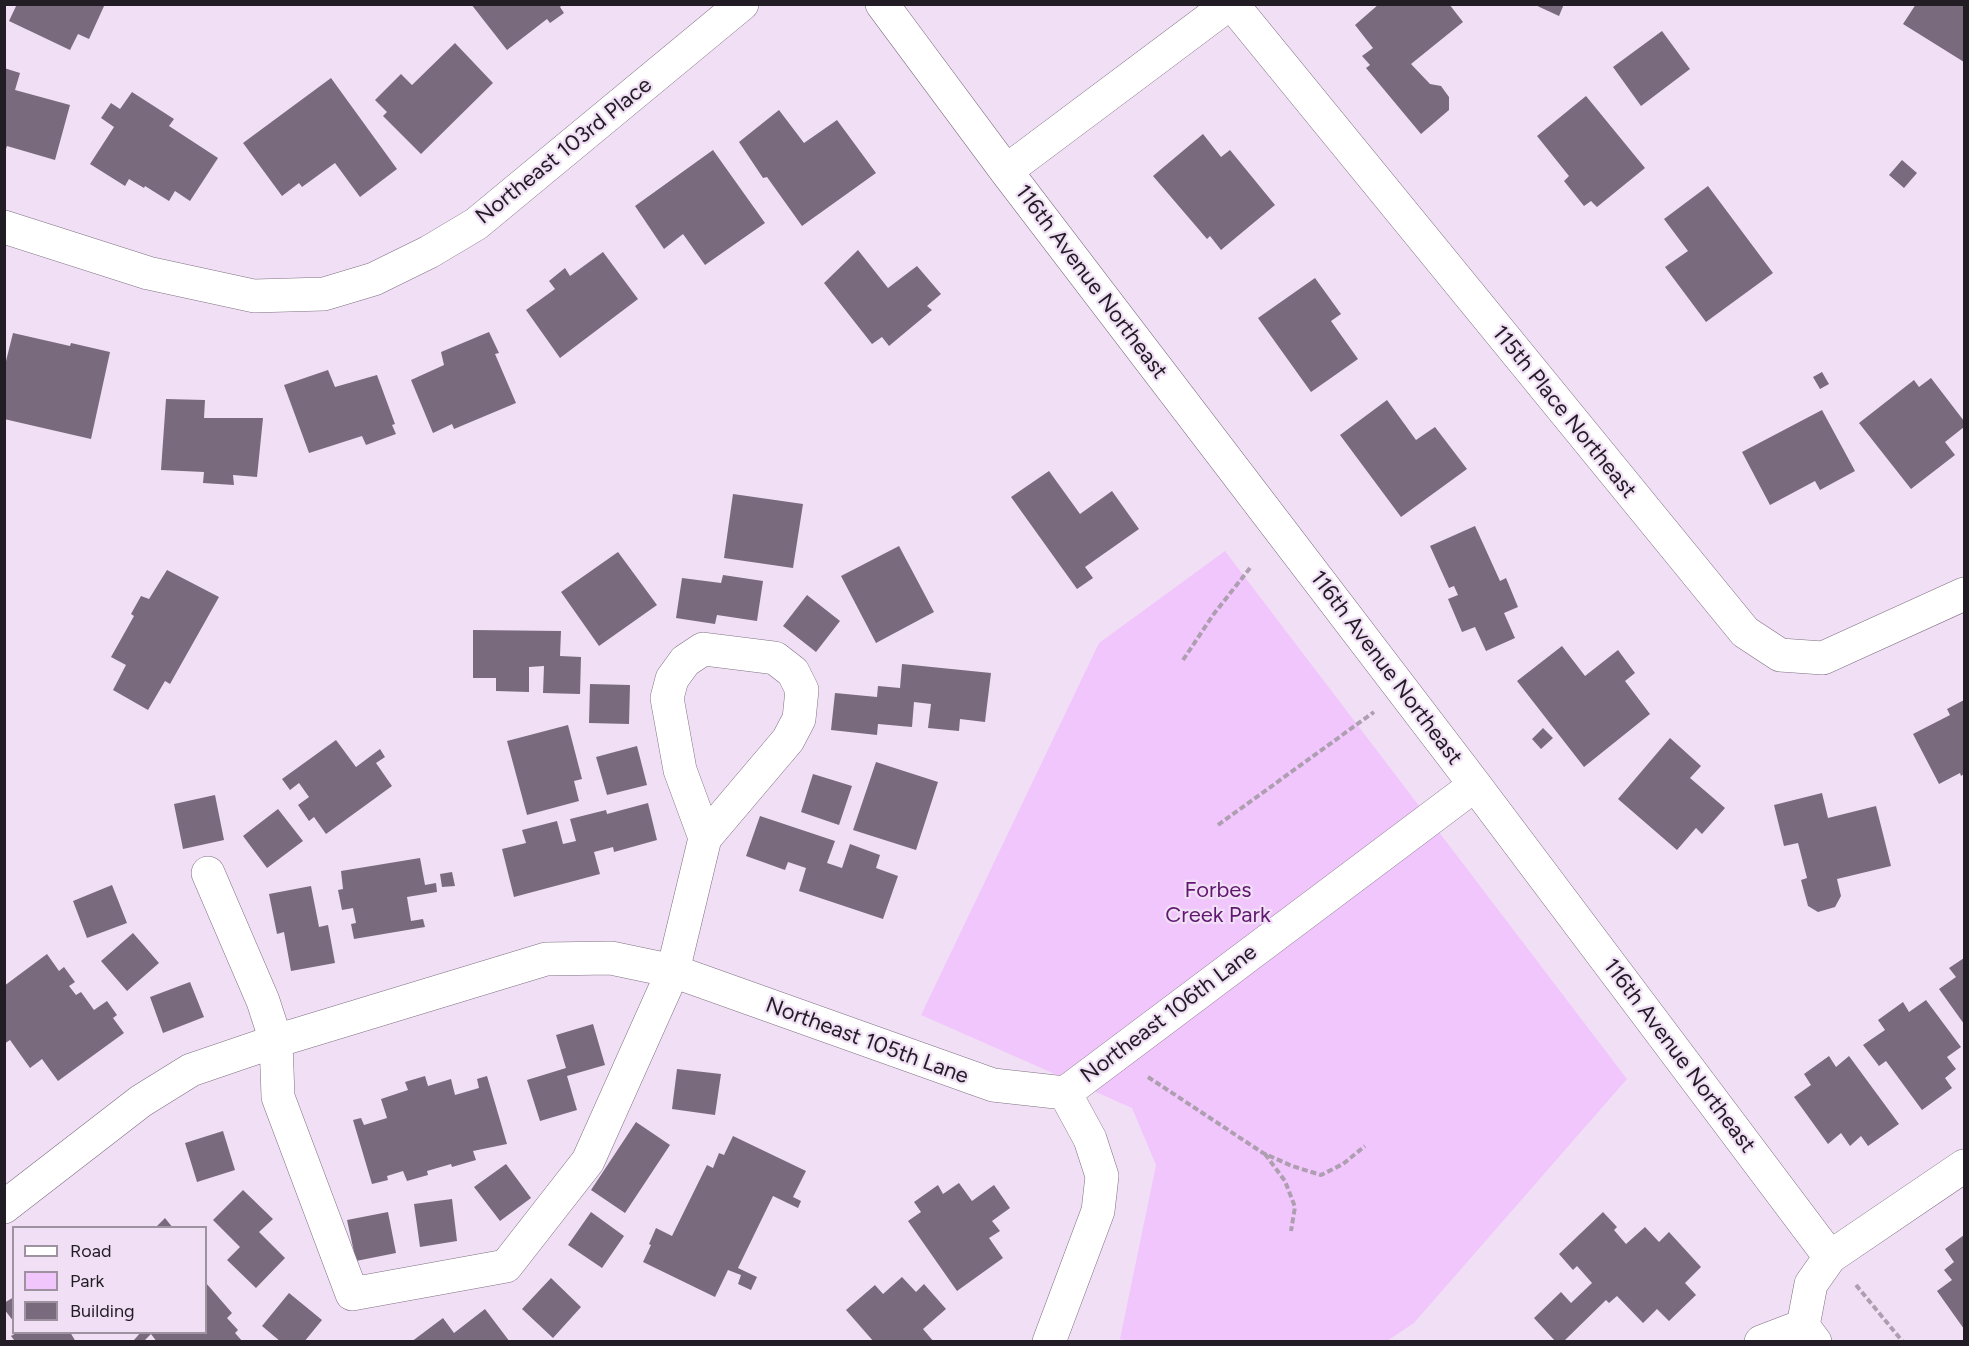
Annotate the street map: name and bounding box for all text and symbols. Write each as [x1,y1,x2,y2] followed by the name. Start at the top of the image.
[471,72,657,230] street label: Northeast 103rd Place
[1009,180,1173,384] street label: 116th Avenue Northeast
[1486,320,1642,504] street label: 115th Place Northeast
[1304,566,1468,770] street label: 116th Avenue Northeast
[1165,878,1271,930] park label: Forbes Creek Park
[1076,939,1262,1089] street label: Northeast 106th Lane
[1597,954,1761,1158] street label: 116th Avenue Northeast
[762,992,972,1090] street label: Northeast 105th Lane
[12,1226,207,1334] legend
[70,1240,111,1262] text: Road
[70,1270,104,1292] text: Park
[70,1300,135,1322] text: Building

